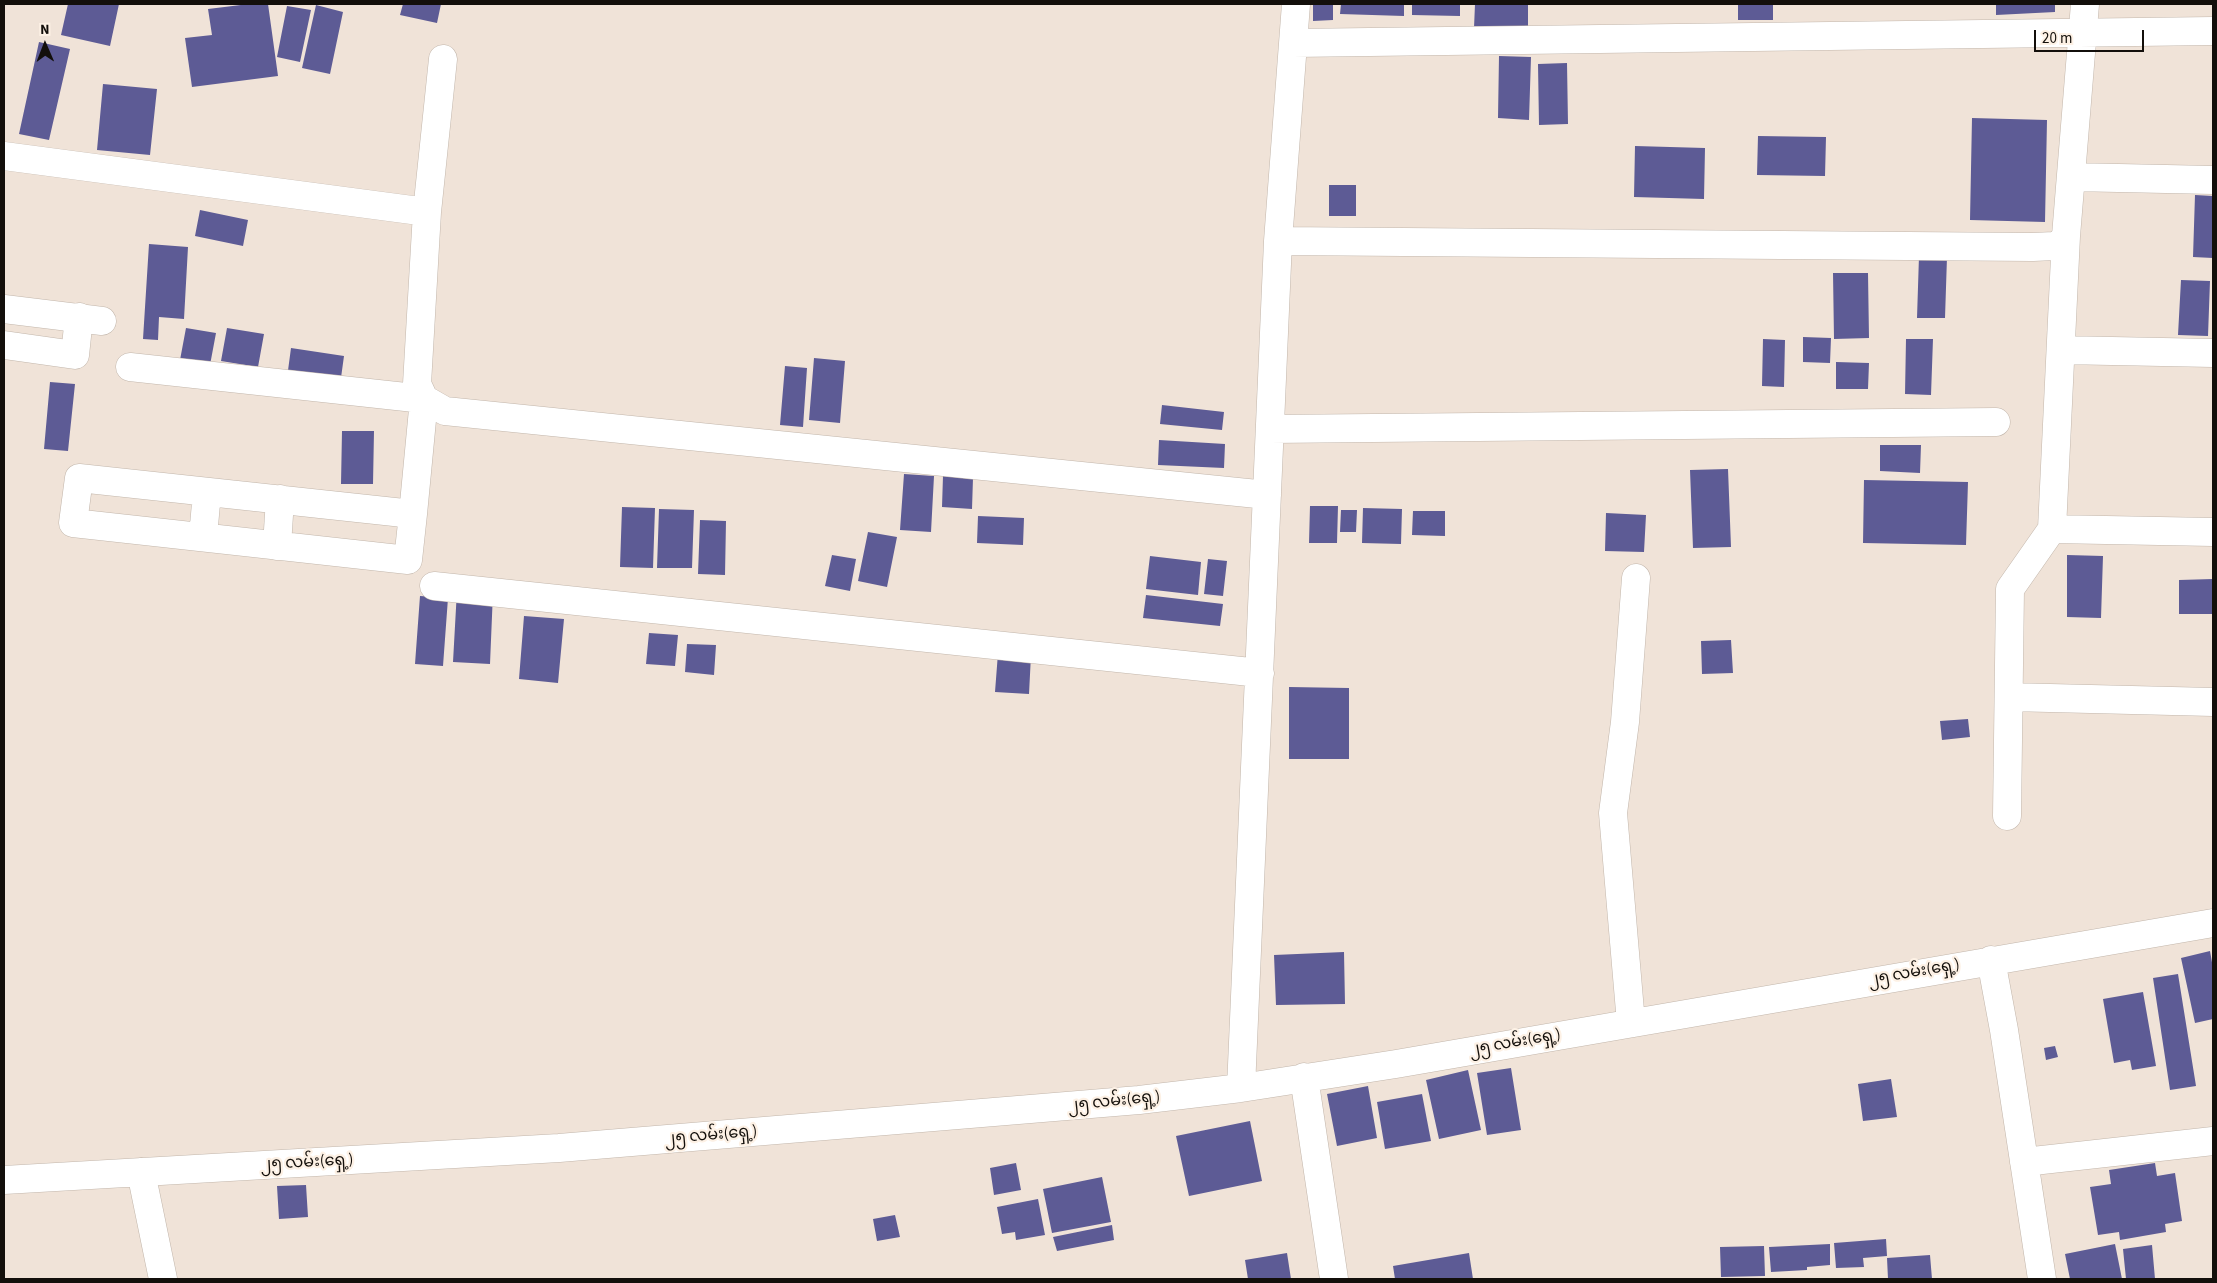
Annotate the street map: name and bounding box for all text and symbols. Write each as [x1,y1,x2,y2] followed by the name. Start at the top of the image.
[20,20,70,70] north arrow
[40,20,50,40] text: N
[2037,20,2147,52] scale bar
[2042,28,2072,49] text: 20 m
[1867,955,1961,991] street label: ၂၅ လမ်း(ရှေ့)
[1468,1025,1562,1061] street label: ၂၅ လမ်း(ရှေ့)
[1067,1088,1161,1116] street label: ၂၅ လမ်း(ရှေ့)
[664,1122,758,1150] street label: ၂၅ လမ်း(ရှေ့)
[260,1151,354,1175] street label: ၂၅ လမ်း(ရှေ့)

